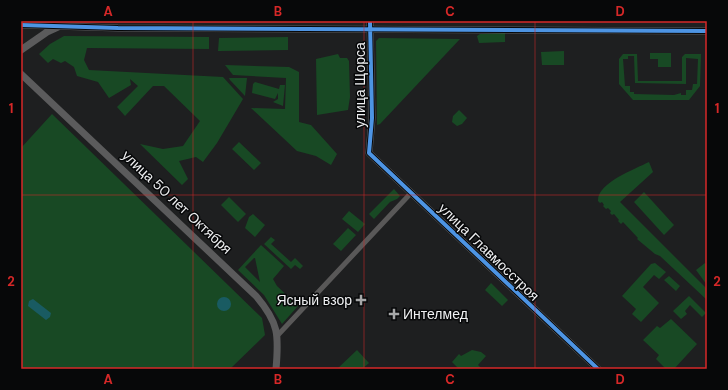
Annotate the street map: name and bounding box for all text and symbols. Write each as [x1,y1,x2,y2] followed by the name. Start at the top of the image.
[103,3,113,20] text: A
[274,3,282,20] text: B
[445,3,455,20] text: C
[615,3,625,20] text: D
[351,42,369,128] street label: улица Щорса
[9,100,13,117] text: 1
[715,100,719,117] text: 1
[118,146,236,258] street label: улица 50 лет Октября
[435,199,543,305] street label: улица Главмосстроя
[7,273,15,290] text: 2
[713,273,721,290] text: 2
[276,291,352,309] place label: Ясный взор
[355,294,367,306] marker: Ясный взор
[403,305,468,323] place label: Интелмед
[388,308,400,320] marker: Интелмед
[103,371,113,388] text: A
[274,371,282,388] text: B
[445,371,455,388] text: C
[615,371,625,388] text: D

